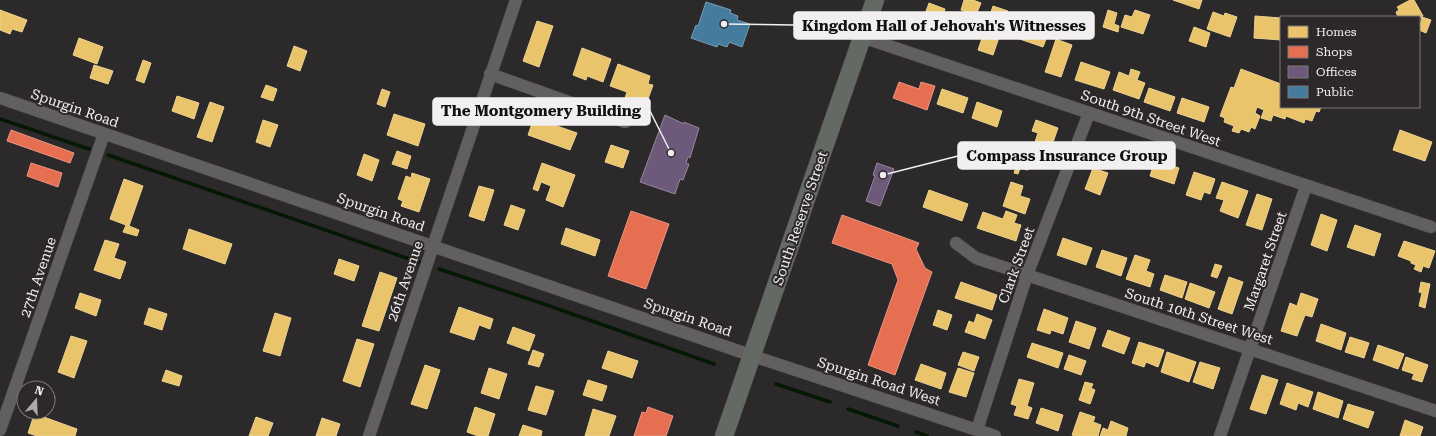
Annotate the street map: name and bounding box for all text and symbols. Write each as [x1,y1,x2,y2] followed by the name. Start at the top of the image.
[794,12,1094,39] callout: Kingdom Hall of Jehovah's Witnesses
[1280,16,1420,108] legend
[802,17,1086,35] text: Kingdom Hall of Jehovah's Witnesses
[1316,25,1357,39] text: Homes
[1316,45,1352,59] text: Shops
[1316,65,1357,79] text: Offices
[1316,85,1354,99] text: Public
[29,86,121,130] street label: Spurgin Road
[1079,87,1223,149] street label: South 9th Street West
[433,98,650,125] callout: The Montgomery Building
[441,102,642,120] text: The Montgomery Building
[958,142,1175,169] callout: Compass Insurance Group
[966,147,1168,165] text: Compass Insurance Group
[770,149,830,287] street label: South Reserve Street
[335,190,427,234] street label: Spurgin Road
[1241,209,1289,313] street label: Margaret Street
[995,225,1037,305] street label: Clark Street
[17,235,59,319] street label: 27th Avenue
[384,239,426,323] street label: 26th Avenue
[1123,285,1275,347] street label: South 10th Street West
[642,295,734,339] street label: Spurgin Road
[816,354,942,408] street label: Spurgin Road West
[16,380,56,420] north arrow
[33,383,46,399] text: N

